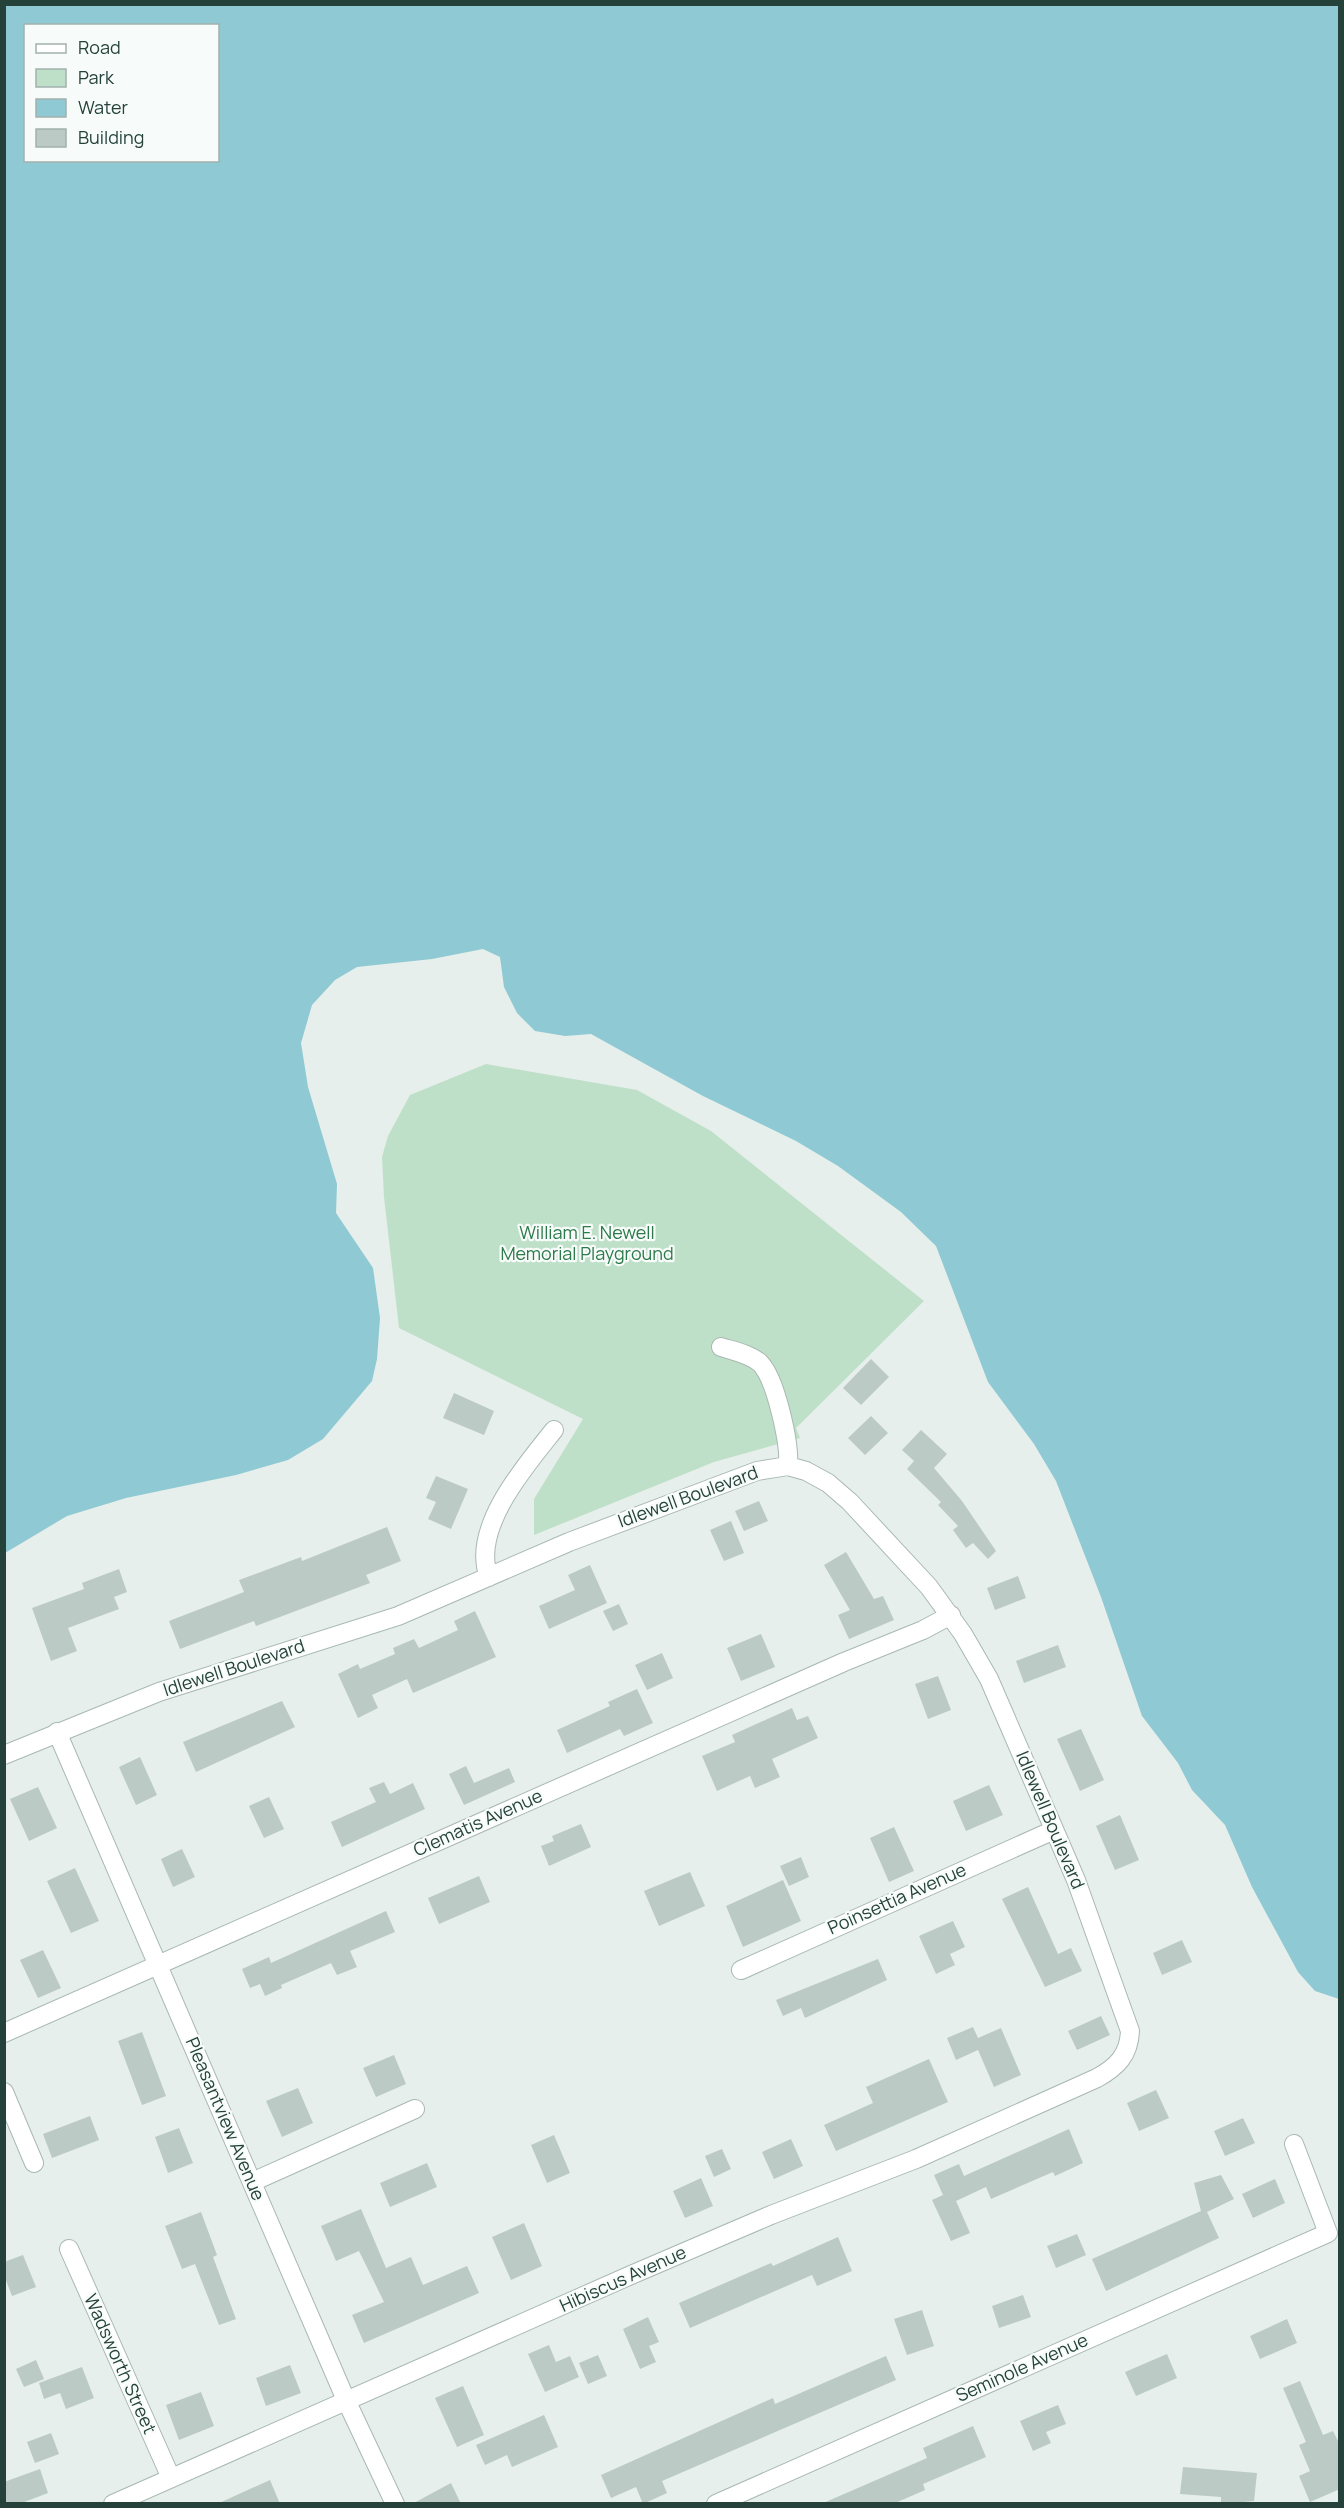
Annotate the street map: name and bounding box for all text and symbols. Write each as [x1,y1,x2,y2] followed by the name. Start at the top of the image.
[24,24,219,162] legend
[78,35,121,59] text: Road
[78,65,115,89] text: Park
[78,95,128,119] text: Water
[78,125,144,149] text: Building
[500,1220,674,1265] park label: William E. Newell Memorial Playground
[614,1460,761,1533] street label: Idlewell Boulevard
[160,1633,308,1701] street label: Idlewell Boulevard
[1011,1747,1091,1892] street label: Idlewell Boulevard
[409,1783,546,1861] street label: Clematis Avenue
[824,1857,970,1939] street label: Poinsettia Avenue
[181,2033,271,2204] street label: Pleasantview Avenue
[556,2239,690,2317] street label: Hibiscus Avenue
[79,2290,163,2437] street label: Wadsworth Street
[952,2327,1091,2407] street label: Seminole Avenue

